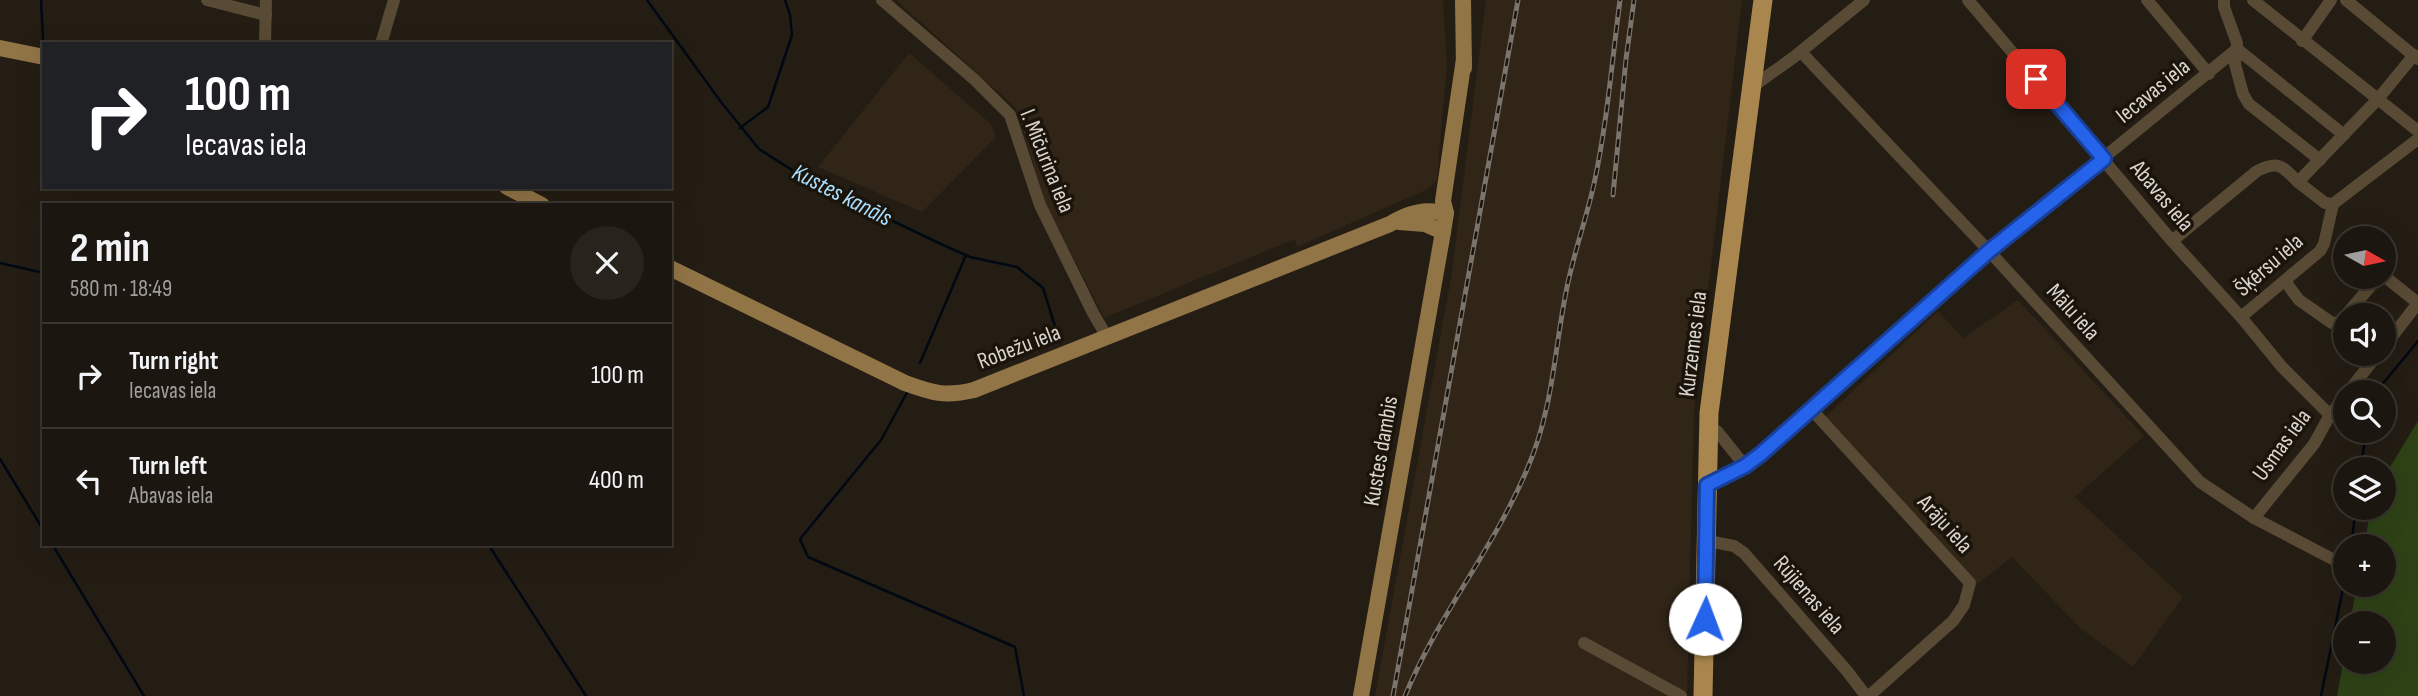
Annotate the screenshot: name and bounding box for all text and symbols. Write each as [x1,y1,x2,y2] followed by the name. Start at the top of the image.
[2006,49,2066,109] pin
[2110,53,2196,129] street label: Iecavas iela
[2017,60,2055,98] icon: arrive
[185,66,291,125] text: 100 m
[70,70,161,161] icon: right
[1014,105,1080,217] street label: I. Mičurina iela
[185,126,307,165] text: Iecavas iela
[2124,154,2200,237] street label: Abavas iela
[787,158,897,233] water label: Kustes kanāls
[70,223,150,274] text: 2 min
[570,226,644,300] button: close
[2333,226,2396,289] north arrow
[2333,226,2396,674] map controls
[2229,228,2309,302] street label: Šķērsu iela
[70,275,172,303] text: 580 m · 18:49
[2040,278,2106,346] street label: Mālu iela
[1673,290,1713,398] street label: Kurzemes iela
[2333,303,2396,366] button: sound
[973,318,1065,376] street label: Robežu iela
[129,346,218,377] text: Turn right
[70,357,108,395] icon: right
[591,360,644,391] text: 100 m
[129,377,216,405] text: Iecavas iela
[2333,380,2396,443] button: search
[1358,394,1404,508] street label: Kustes dambis
[2247,404,2317,486] street label: Usmas iela
[129,451,207,482] text: Turn left
[2333,457,2396,520] button: layers
[70,462,108,500] icon: left
[589,465,644,496] text: 400 m
[129,482,213,510] text: Abavas iela
[1911,488,1979,559] street label: Arāju iela
[2333,534,2396,597] button: +
[1767,550,1851,640] street label: Rūjienas iela
[1668,582,1742,656] position arrow
[2333,611,2396,674] button: −

